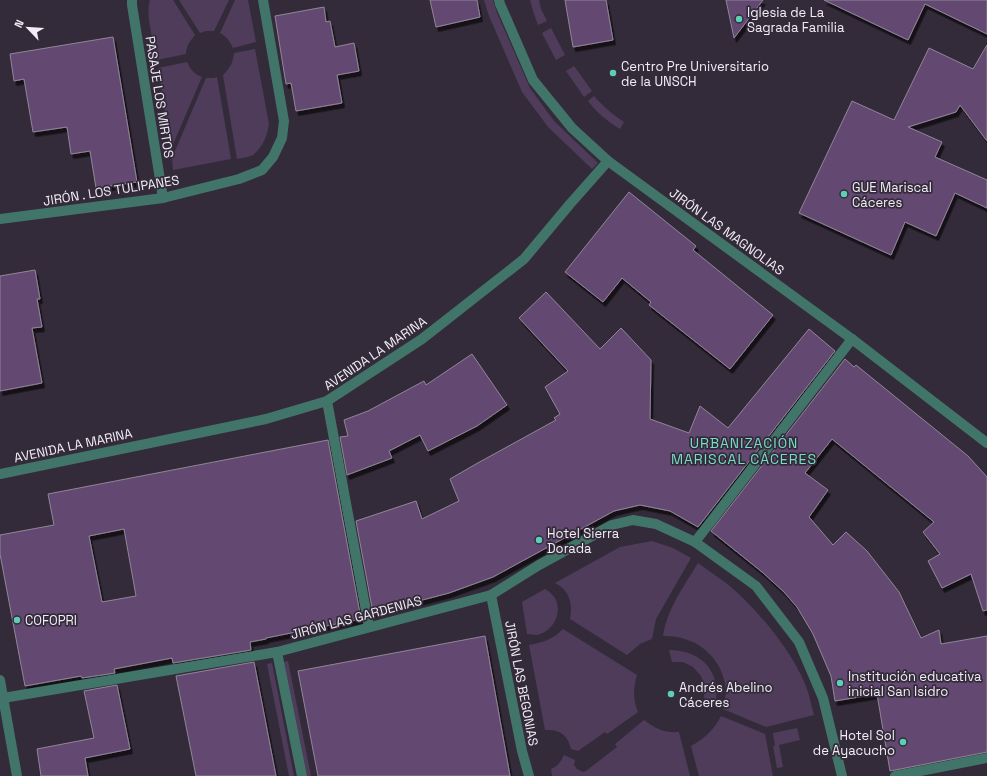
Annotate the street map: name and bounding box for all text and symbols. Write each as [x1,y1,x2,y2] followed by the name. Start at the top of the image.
[747,4,845,36] place label: Iglesia de La Sagrada Familia
[8,8,48,48] north arrow
[734,14,744,24] marker: Iglesia de La Sagrada Familia
[11,17,27,30] text: N
[141,35,178,159] street label: PASAJE LOS MIRTOS
[621,58,769,90] place label: Centro Pre Universitario de la UNSCH
[608,68,618,78] marker: Centro Pre Universitario de la UNSCH
[42,171,180,210] street label: JIRÓN . LOS TULIPANES
[852,179,932,211] place label: GUE Mariscal Cáceres
[666,184,788,279] street label: JIRÓN LAS MAGNOLIAS
[839,189,849,199] marker: GUE Mariscal Cáceres
[321,313,430,394] street label: AVENIDA LA MARINA
[12,425,134,466] street label: AVENIDA LA MARINA
[671,434,817,468] district label: URBANIZACIÓN MARISCAL CÁCERES
[547,525,620,557] place label: Hotel Sierra Dorada
[534,535,544,545] marker: Hotel Sierra Dorada
[289,592,424,643] street label: JIRÓN LAS GARDENIAS
[25,612,77,629] place label: COFOPRI
[12,615,22,625] marker: COFOPRI
[501,619,542,747] street label: JIRÓN LAS BEGONIAS
[848,668,982,700] place label: Institución educativa inicial San Isidro
[835,678,845,688] marker: Institución educativa inicial San Isidro
[679,679,773,711] place label: Andrés Abelino Cáceres
[666,689,676,699] marker: Andrés Abelino Cáceres
[813,727,895,759] place label: Hotel Sol de Ayacucho
[898,737,908,747] marker: Hotel Sol de Ayacucho

